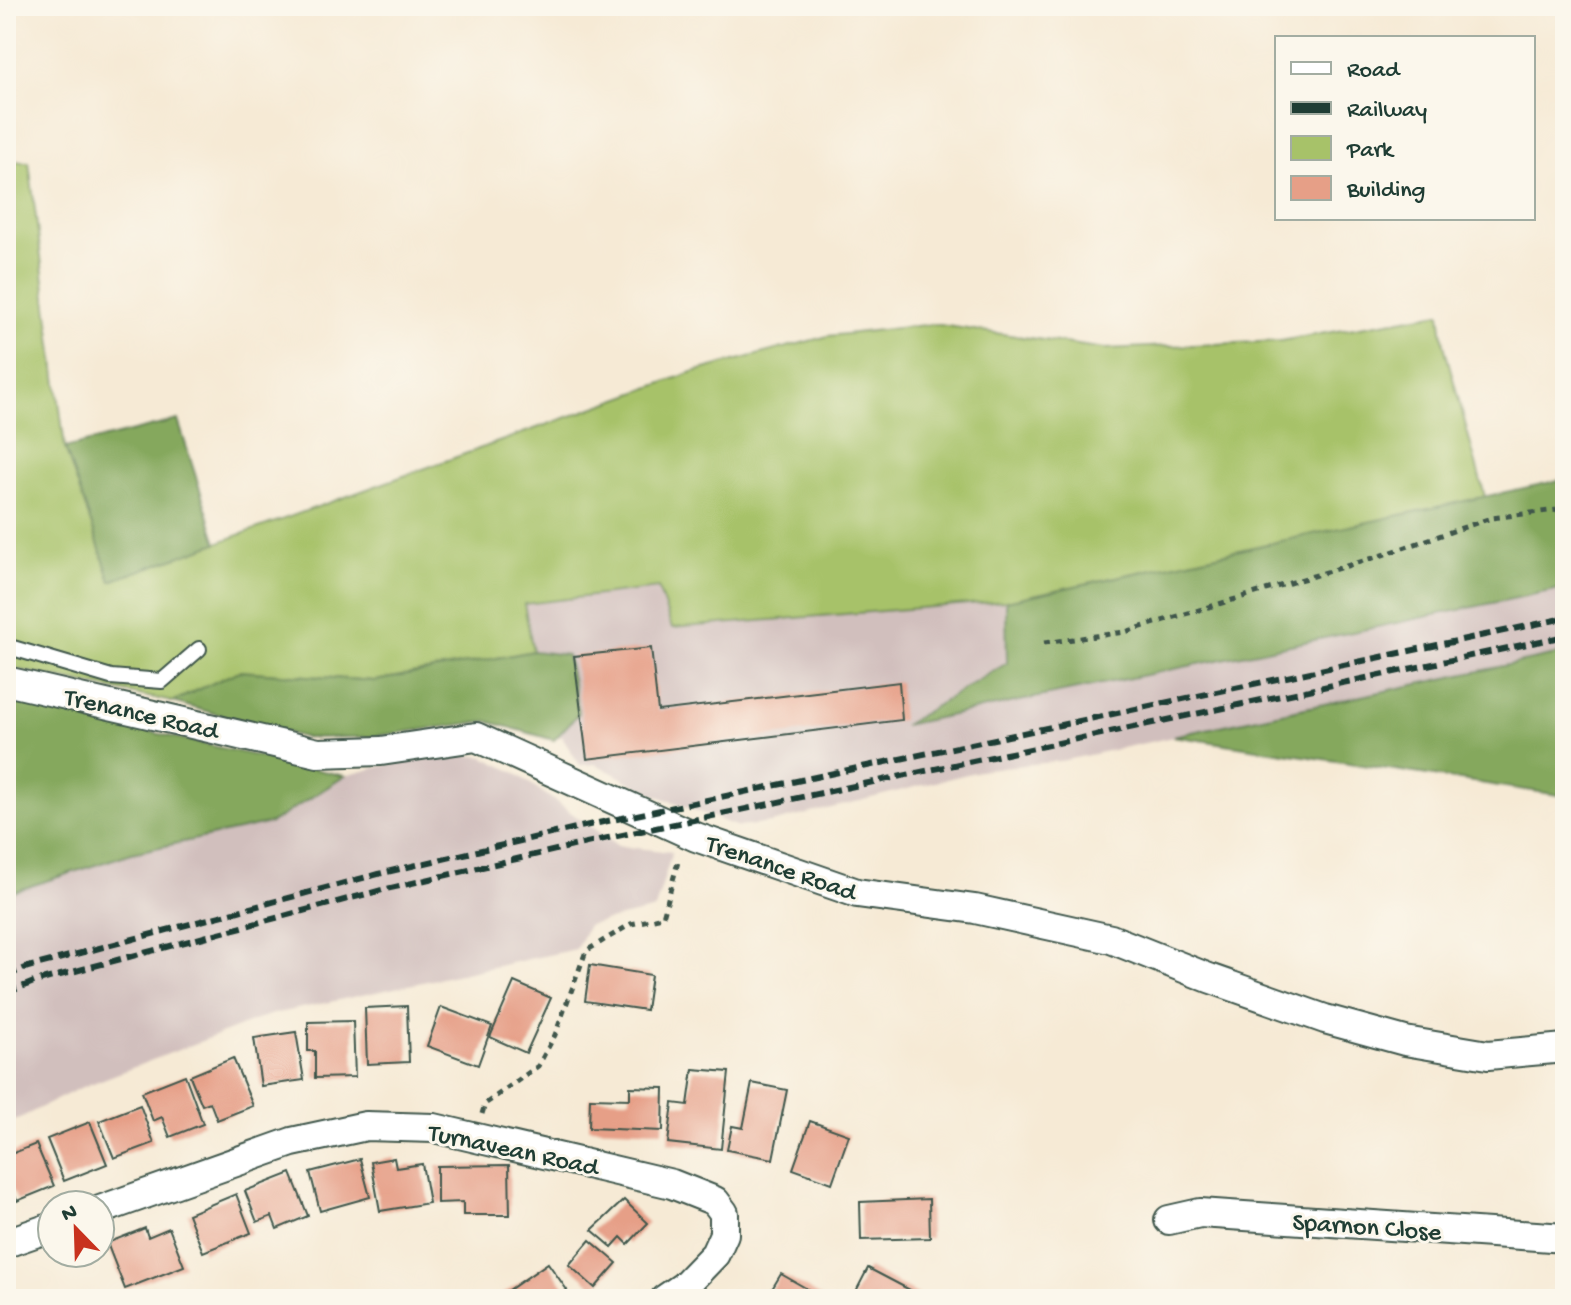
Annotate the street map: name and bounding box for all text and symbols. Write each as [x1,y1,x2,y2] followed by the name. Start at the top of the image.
[1275,36,1535,220] legend
[1347,57,1401,86] text: Road
[1347,97,1427,126] text: Railway
[1346,137,1395,166] text: Park
[1346,177,1425,206] text: Building
[59,683,223,750] street label: Trenance Road
[699,829,861,911] street label: Trenance Road
[423,1119,603,1186] street label: Turnavean Road
[36,1189,116,1269] north arrow
[58,1199,81,1229] text: N
[1291,1209,1443,1250] street label: Sparnon Close

